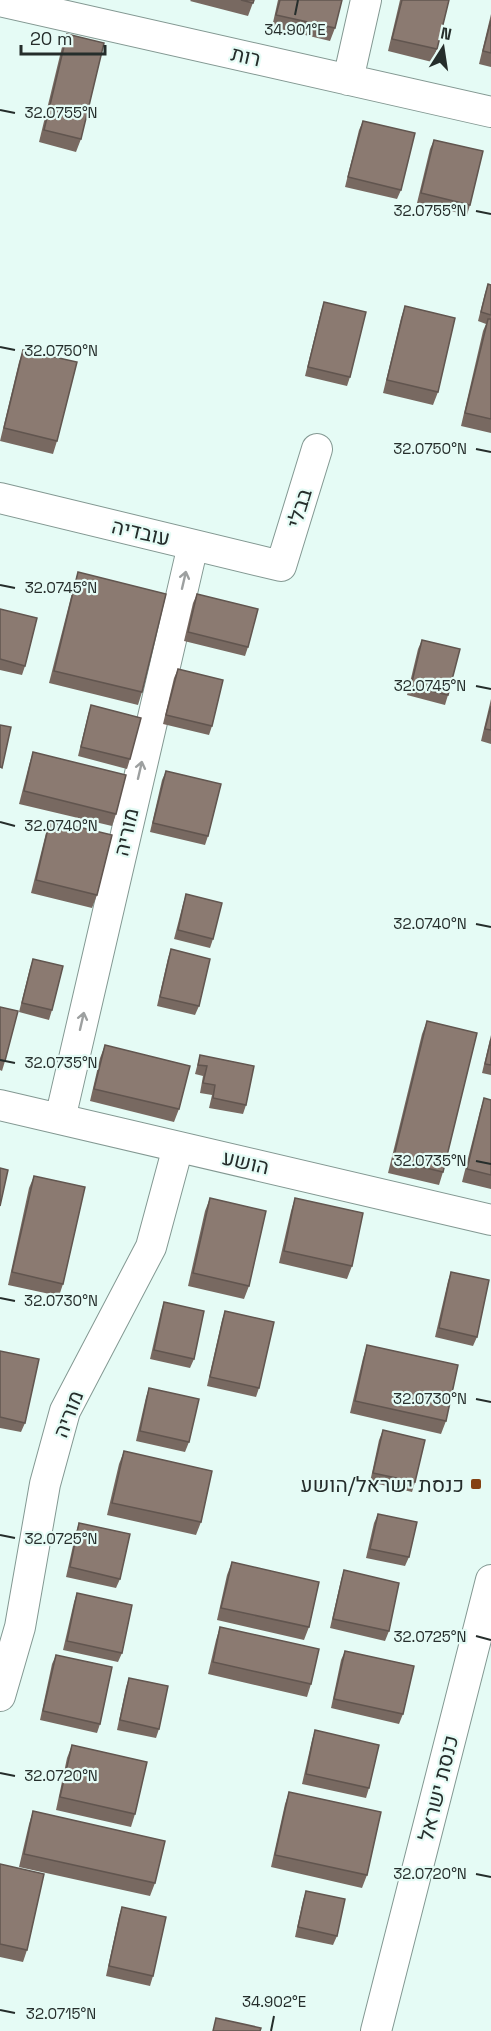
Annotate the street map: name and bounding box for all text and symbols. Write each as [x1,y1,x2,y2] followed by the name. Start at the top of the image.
[21,18,105,56] scale bar
[413,18,473,78] north arrow
[264,20,326,39] text: 34.901°E
[439,22,453,45] text: N
[30,27,73,50] text: 20 m
[229,40,263,72] street label: רות
[24,103,98,122] text: 32.0755°N
[393,201,467,220] text: 32.0755°N
[24,341,98,360] text: 32.0750°N
[393,439,467,458] text: 32.0750°N
[280,485,318,531] street label: בבלי
[109,512,173,552] street label: עובדיה
[179,571,191,590] one-way arrow
[25,578,97,597] text: 32.0745°N
[394,676,466,695] text: 32.0745°N
[135,761,147,780] one-way arrow
[107,805,145,859] street label: מוריה
[24,816,98,835] text: 32.0740°N
[393,914,467,933] text: 32.0740°N
[77,1012,89,1031] one-way arrow
[24,1053,98,1072] text: 32.0735°N
[220,1144,272,1180] street label: הושע
[393,1151,467,1170] text: 32.0735°N
[24,1291,98,1310] text: 32.0730°N
[47,1387,89,1441] street label: מוריה
[393,1389,467,1408] text: 32.0730°N
[301,1471,464,1498] place label: כנסת ישראל/הושע
[469,1477,483,1491] marker: כנסת ישראל/הושע
[24,1529,98,1548] text: 32.0725°N
[393,1627,467,1646] text: 32.0725°N
[412,1732,464,1844] street label: כנסת ישראל
[24,1766,98,1785] text: 32.0720°N
[393,1864,467,1883] text: 32.0720°N
[242,1992,306,2011] text: 34.902°E
[26,2004,96,2023] text: 32.0715°N

